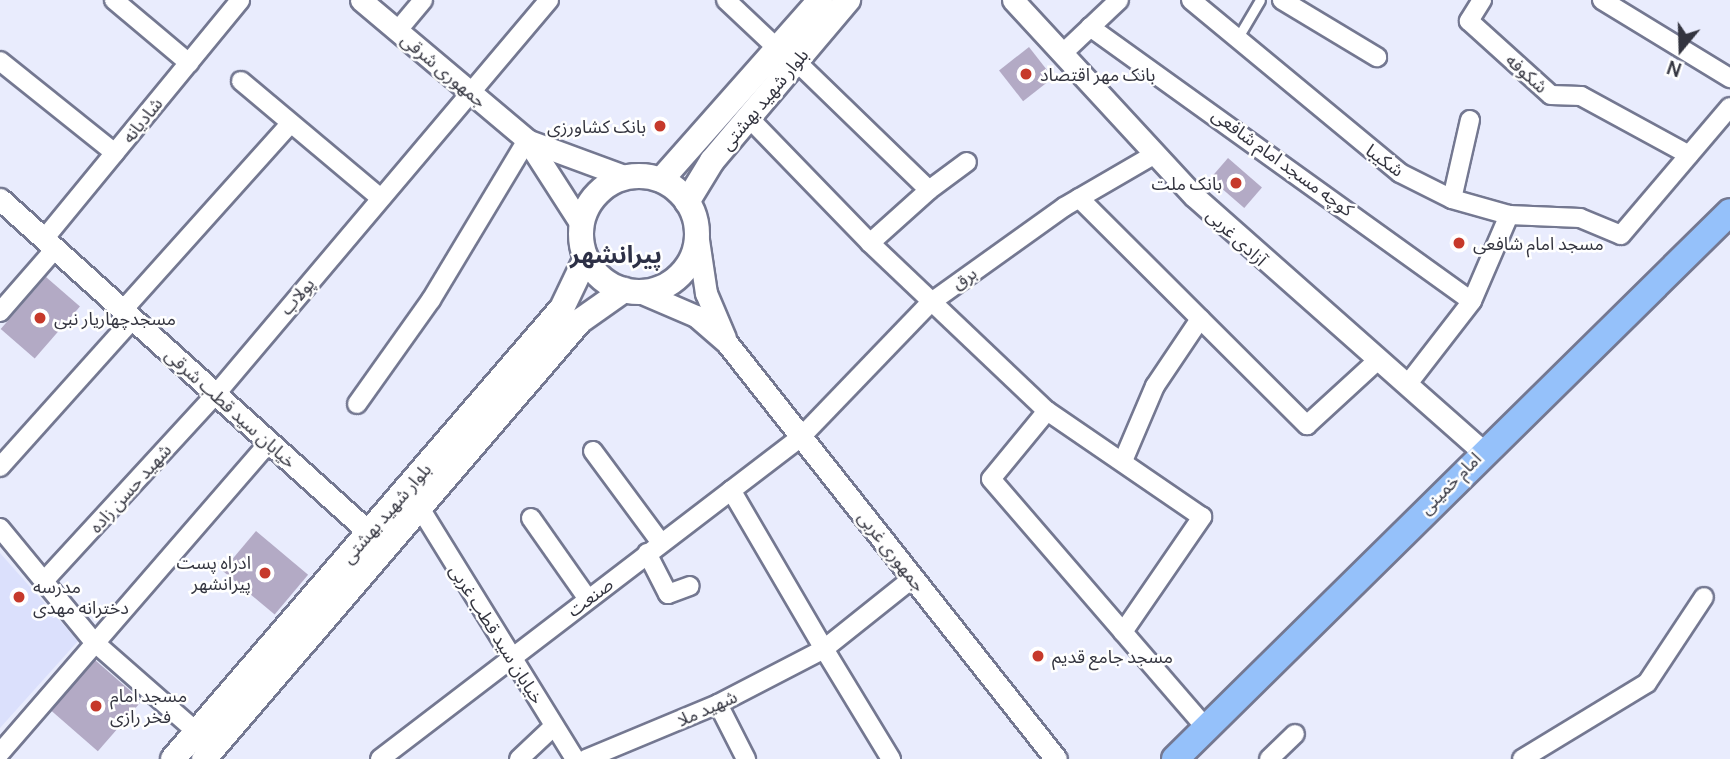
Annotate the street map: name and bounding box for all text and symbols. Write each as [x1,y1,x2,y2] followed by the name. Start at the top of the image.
[1646,14,1716,84] north arrow
[397,28,491,112] street label: جمهوری شرقی
[715,44,813,154] street label: بلوار شهید بهشتی
[1502,49,1552,97] street label: شکوفه
[1663,54,1685,83] text: N
[1040,63,1155,85] place label: بانک مهر اقتصاد
[1018,66,1034,82] marker: بانک مهر اقتصاد
[117,93,167,147] street label: شادیانه
[1208,103,1358,221] street label: کوچه مسجد امام شافعی
[547,115,646,137] place label: بانک کشاورزی
[652,118,668,134] marker: بانک کشاورزی
[1362,139,1408,181] street label: شکیبا
[1151,172,1222,194] place label: بانک ملت
[1228,175,1244,191] marker: بانک ملت
[1202,204,1272,270] street label: آزادی غربی
[1473,232,1604,254] place label: مسجد امام شافعی
[1451,235,1467,251] marker: مسجد امام شافعی
[570,240,662,268] district label: پیرانشهر
[947,262,981,294] street label: برق
[275,273,319,319] street label: پولاب
[54,307,176,329] place label: مسجدچهاریار نبی
[32,310,48,326] marker: مسجدچهاریار نبی
[161,344,301,472] street label: خیابان سید قطب شرقی
[84,439,176,537] street label: شهید حسن زاده
[1415,448,1485,518] street label: امام خمینی
[337,459,435,567] street label: بلوار شهید بهشتی
[854,506,930,596] street label: جمهوری غربی
[176,552,251,594] place label: ادراه پست پیرانشهر
[445,560,549,708] street label: خیابان سید قطب غربی
[257,565,273,581] marker: ادراه پست پیرانشهر
[563,573,617,621] street label: صنعت
[33,576,129,618] place label: مدرسه دخترانه مهدی
[11,589,27,605] marker: مدرسه دخترانه مهدی
[1052,645,1173,667] place label: مسجد جامع قدیم
[1030,648,1046,664] marker: مسجد جامع قدیم
[110,685,187,728] place label: مسجد امام فخر رازی
[674,685,740,731] street label: شهید ملا
[88,698,104,714] marker: مسجد امام فخر رازی

